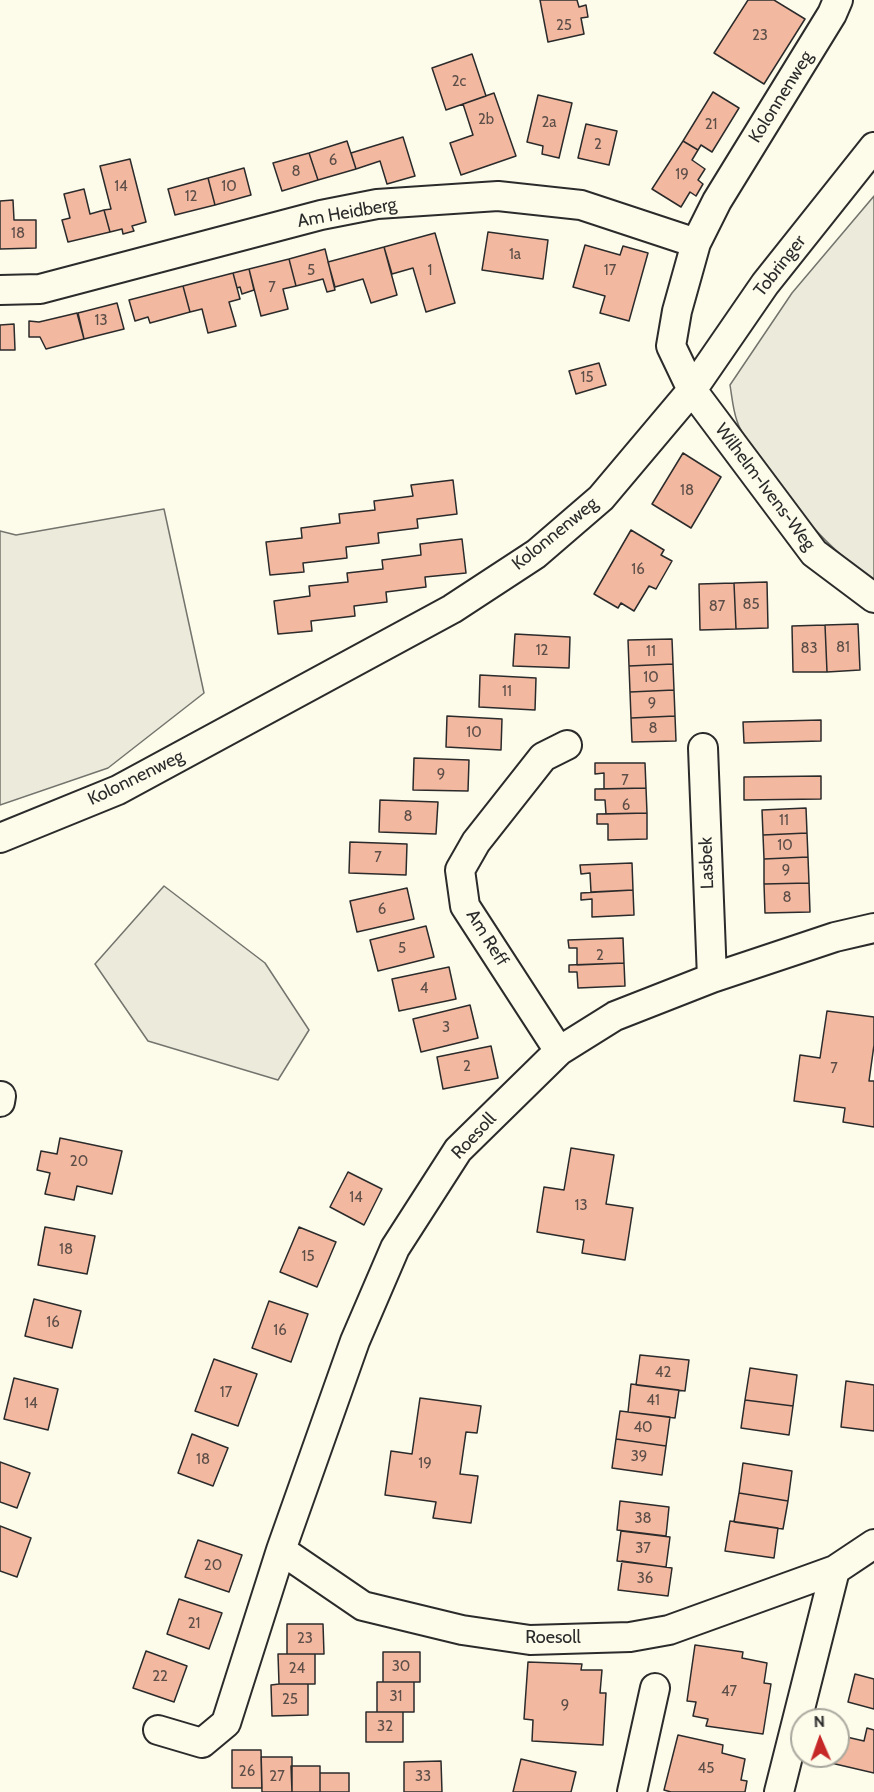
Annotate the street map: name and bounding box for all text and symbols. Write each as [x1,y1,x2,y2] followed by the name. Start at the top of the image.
[556,17,572,35] house number: 25
[752,27,768,45] house number: 23
[744,47,818,147] street label: Kolonnenweg
[452,73,466,91] house number: 2c
[478,111,494,129] house number: 2b
[541,114,557,132] house number: 2a
[705,116,717,134] house number: 21
[594,136,602,154] house number: 2
[329,152,337,170] house number: 6
[291,163,301,181] house number: 8
[675,166,689,184] house number: 19
[114,178,128,196] house number: 14
[221,178,237,196] house number: 10
[185,188,197,206] house number: 12
[296,194,398,232] street label: Am Heidberg
[11,225,25,243] house number: 18
[749,231,811,301] street label: Tobringer
[509,246,521,264] house number: 1a
[307,262,315,280] house number: 5
[428,262,432,280] house number: 1
[604,262,616,280] house number: 17
[268,279,276,297] house number: 7
[94,312,108,330] house number: 13
[580,369,594,387] house number: 15
[710,419,820,555] street label: Wilhelm-Ivens-Weg
[680,482,694,500] house number: 18
[508,493,602,575] street label: Kolonnenweg
[631,561,645,579] house number: 16
[742,596,760,614] house number: 85
[709,598,725,616] house number: 87
[836,639,850,657] house number: 81
[800,640,818,658] house number: 83
[536,642,548,660] house number: 12
[646,643,656,661] house number: 11
[643,669,659,687] house number: 10
[502,683,512,701] house number: 11
[648,695,656,713] house number: 9
[648,720,658,738] house number: 8
[466,724,482,742] house number: 10
[85,746,187,810] street label: Kolonnenweg
[437,766,445,784] house number: 9
[621,772,629,790] house number: 7
[622,797,630,815] house number: 6
[403,808,413,826] house number: 8
[779,812,789,830] house number: 11
[695,836,719,890] street label: Lasbek
[777,837,793,855] house number: 10
[374,849,382,867] house number: 7
[782,862,790,880] house number: 9
[782,889,792,907] house number: 8
[378,901,386,919] house number: 6
[461,906,513,970] street label: Am Reff
[398,940,406,958] house number: 5
[596,947,604,965] house number: 2
[420,980,428,998] house number: 4
[442,1019,450,1037] house number: 3
[463,1058,471,1076] house number: 2
[830,1060,838,1078] house number: 7
[447,1108,501,1164] street label: Roesoll
[70,1153,88,1171] house number: 20
[349,1189,363,1207] house number: 14
[574,1197,588,1215] house number: 13
[59,1241,73,1259] house number: 18
[301,1248,315,1266] house number: 15
[46,1314,60,1332] house number: 16
[273,1322,287,1340] house number: 16
[655,1364,671,1382] house number: 42
[220,1384,232,1402] house number: 17
[646,1392,660,1410] house number: 41
[24,1395,38,1413] house number: 14
[633,1419,653,1437] house number: 40
[631,1448,647,1466] house number: 39
[196,1451,210,1469] house number: 18
[418,1455,432,1473] house number: 19
[634,1510,652,1528] house number: 38
[635,1540,651,1558] house number: 37
[204,1557,222,1575] house number: 20
[637,1570,653,1588] house number: 36
[188,1615,200,1633] house number: 21
[525,1627,581,1649] street label: Roesoll
[297,1630,313,1648] house number: 23
[392,1658,410,1676] house number: 30
[289,1660,305,1678] house number: 24
[152,1668,168,1686] house number: 22
[721,1683,737,1701] house number: 47
[389,1688,403,1706] house number: 31
[282,1691,298,1709] house number: 25
[561,1697,569,1715] house number: 9
[790,1708,850,1768] north arrow
[813,1712,825,1731] text: N
[377,1718,393,1736] house number: 32
[698,1760,714,1778] house number: 45
[239,1763,255,1781] house number: 26
[269,1768,285,1786] house number: 27
[415,1768,431,1786] house number: 33

